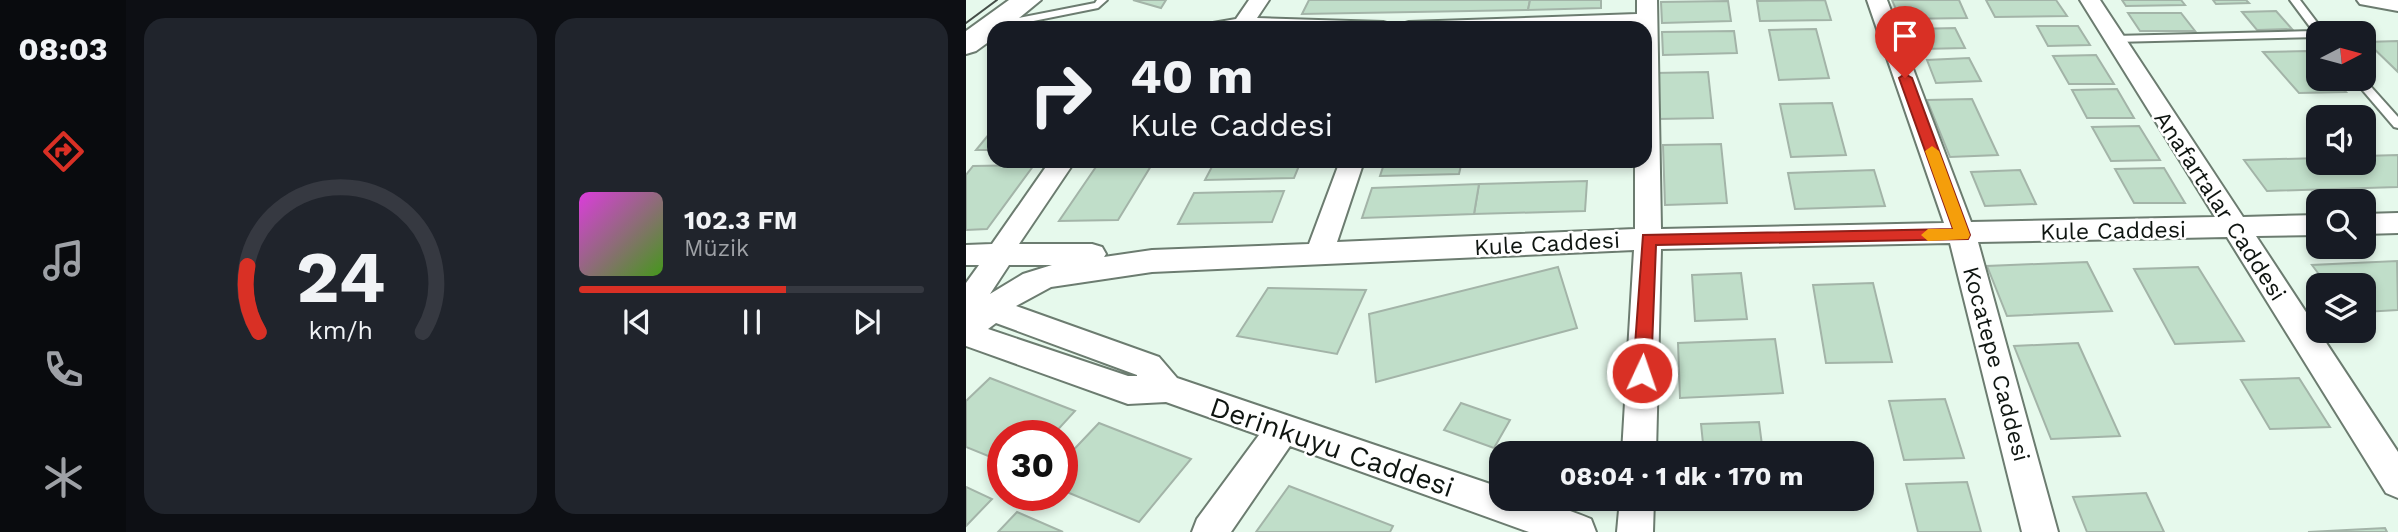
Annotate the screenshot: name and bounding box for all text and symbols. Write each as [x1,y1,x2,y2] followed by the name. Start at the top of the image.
[1875,6,1935,78] pin
[1886,17,1924,55] icon: arrive
[2306,21,2376,91] north arrow
[2306,21,2376,343] map controls
[18,30,108,68] text: 08:03
[1130,47,1253,105] text: 40 m
[1015,49,1106,140] icon: right
[2306,105,2376,175] button: sound
[1130,106,1333,144] text: Kule Caddesi
[2149,106,2291,306] street label: Anafartalar Caddesi
[39,127,88,176] icon: directions
[2306,189,2376,259] button: search
[684,205,797,235] text: 102.3 FM
[2040,216,2186,246] street label: Kule Caddesi
[1473,227,1621,261] street label: Kule Caddesi
[296,234,385,320] text: 24
[684,235,749,262] text: Müzik
[39,236,88,285] icon: music
[1957,263,2035,465] street label: Kocatepe Caddesi
[2306,273,2376,343] button: layers
[618,303,656,341] icon: previous
[733,303,771,341] icon: pause
[848,303,886,341] icon: next
[308,316,373,345] text: km/h
[1605,336,1679,410] position arrow
[39,345,88,394] icon: phone
[1206,390,1458,504] street label: Derinkuyu Caddesi
[987,420,1078,511] speed limit sign: 30
[39,453,88,502] icon: climate
[1560,461,1803,491] text: 08:04 · 1 dk · 170 m

